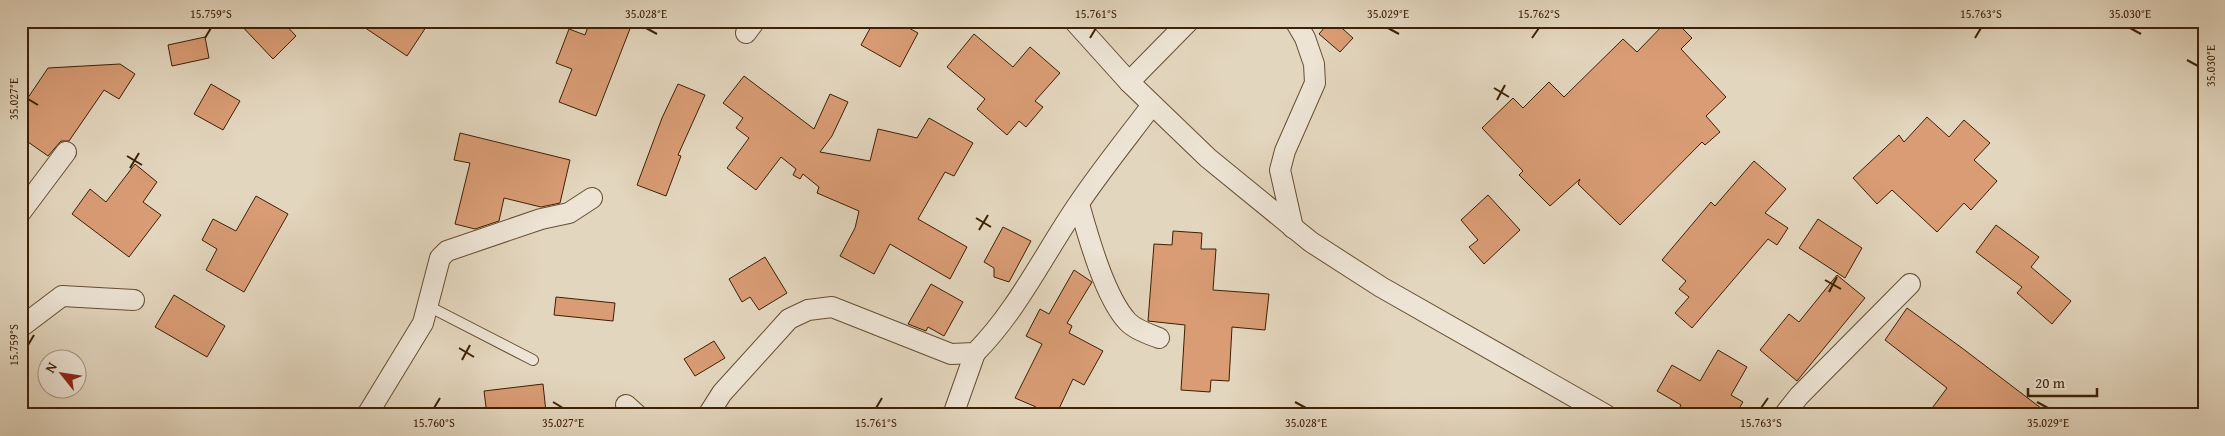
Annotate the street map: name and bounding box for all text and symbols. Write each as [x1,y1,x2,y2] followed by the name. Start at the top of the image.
[190,5,232,22] text: 15.759°S
[625,5,667,22] text: 35.028°E
[1075,5,1117,22] text: 15.761°S
[1367,5,1409,22] text: 35.029°E
[1518,5,1560,22] text: 15.762°S
[1960,5,2002,22] text: 15.763°S
[2109,5,2151,22] text: 35.030°E
[2202,45,2219,87] text: 35.030°E
[5,78,22,120] text: 35.027°E
[5,324,22,366] text: 15.759°S
[38,348,88,398] north arrow
[40,358,62,377] text: N
[2028,366,2096,398] scale bar
[2035,372,2066,393] text: 20 m
[413,414,455,431] text: 15.760°S
[542,414,584,431] text: 35.027°E
[855,414,897,431] text: 15.761°S
[1285,414,1327,431] text: 35.028°E
[1740,414,1782,431] text: 15.763°S
[2027,414,2069,431] text: 35.029°E

